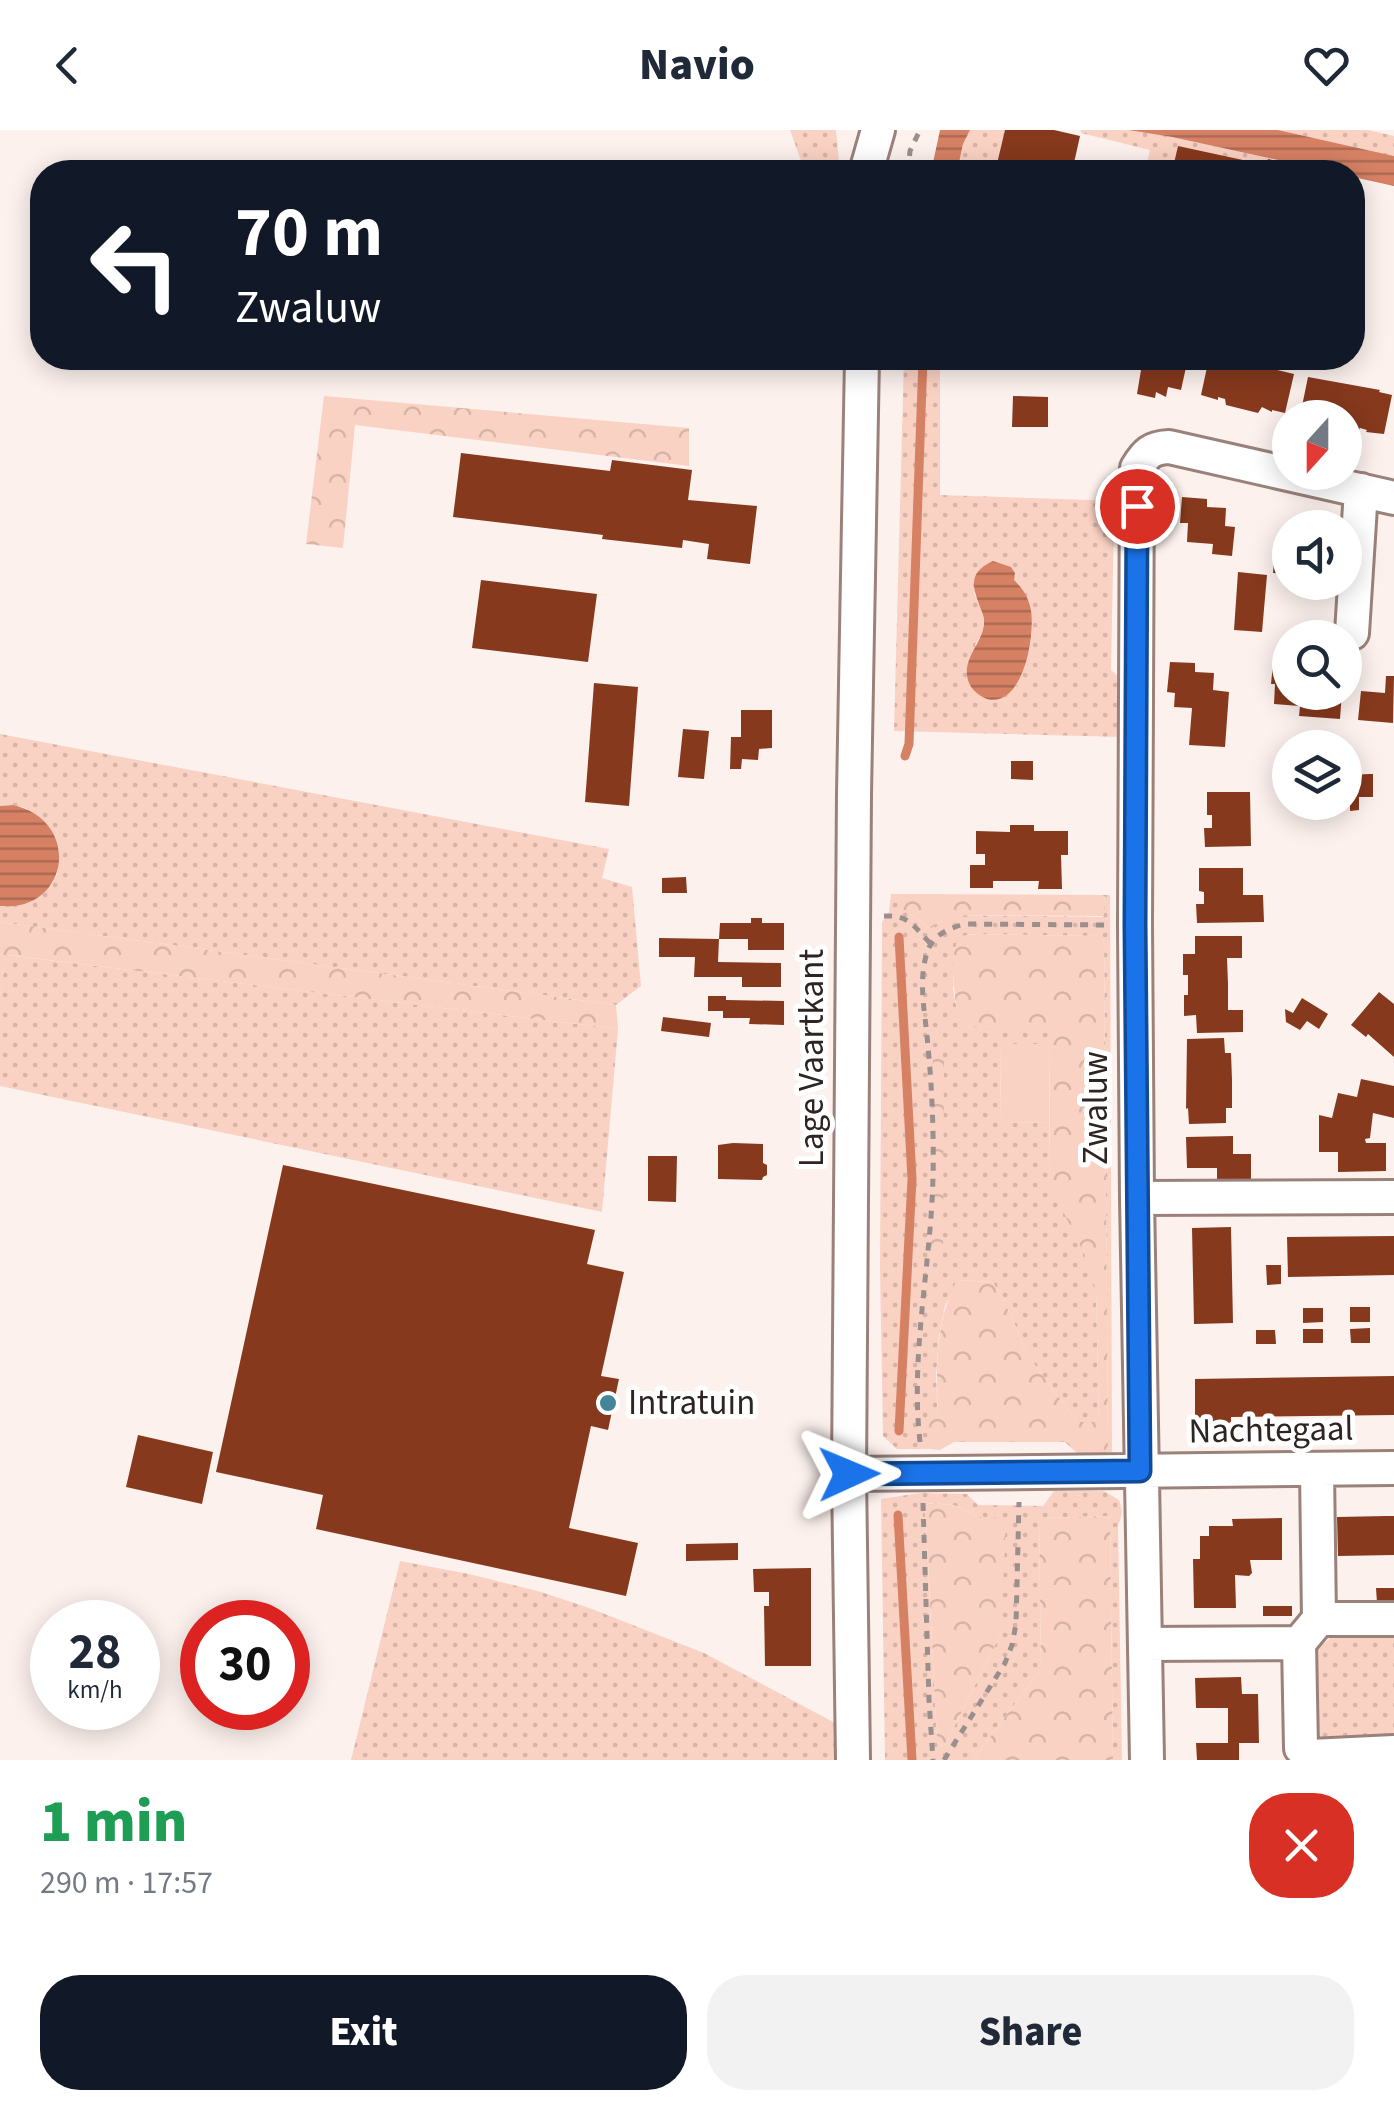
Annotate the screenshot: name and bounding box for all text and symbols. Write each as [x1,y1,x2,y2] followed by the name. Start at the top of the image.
[639,33,755,97] text: Navio
[40,38,95,93] icon: back
[1299,38,1354,93] icon: heart
[235,183,383,283] text: 70 m
[70,200,200,330] icon: left
[235,276,381,340] text: Zwaluw
[1272,400,1362,490] north arrow
[1272,400,1362,820] map controls
[1095,464,1180,549] pin
[1110,479,1165,534] icon: arrive
[1272,510,1362,600] button: sound
[1272,620,1362,710] button: search
[1272,730,1362,820] button: layers
[787,949,837,1167] street label: Lage Vaartkant
[1071,1051,1121,1165] street label: Zwaluw
[628,1378,755,1428] place label: Intratuin
[597,1392,619,1414] marker: Intratuin
[1188,1404,1354,1456] street label: Nachtegaal
[797,1422,901,1526] position arrow
[180,1600,310,1730] speed limit sign: 30
[69,1617,121,1688] text: 28
[67,1672,123,1708] text: km/h
[40,1780,187,1865] text: 1 min
[1249,1793,1354,1898] button: close
[40,1860,213,1906] text: 290 m · 17:57
[40,1975,687,2090] button: Exit
[707,1975,1354,2090] button: Share

